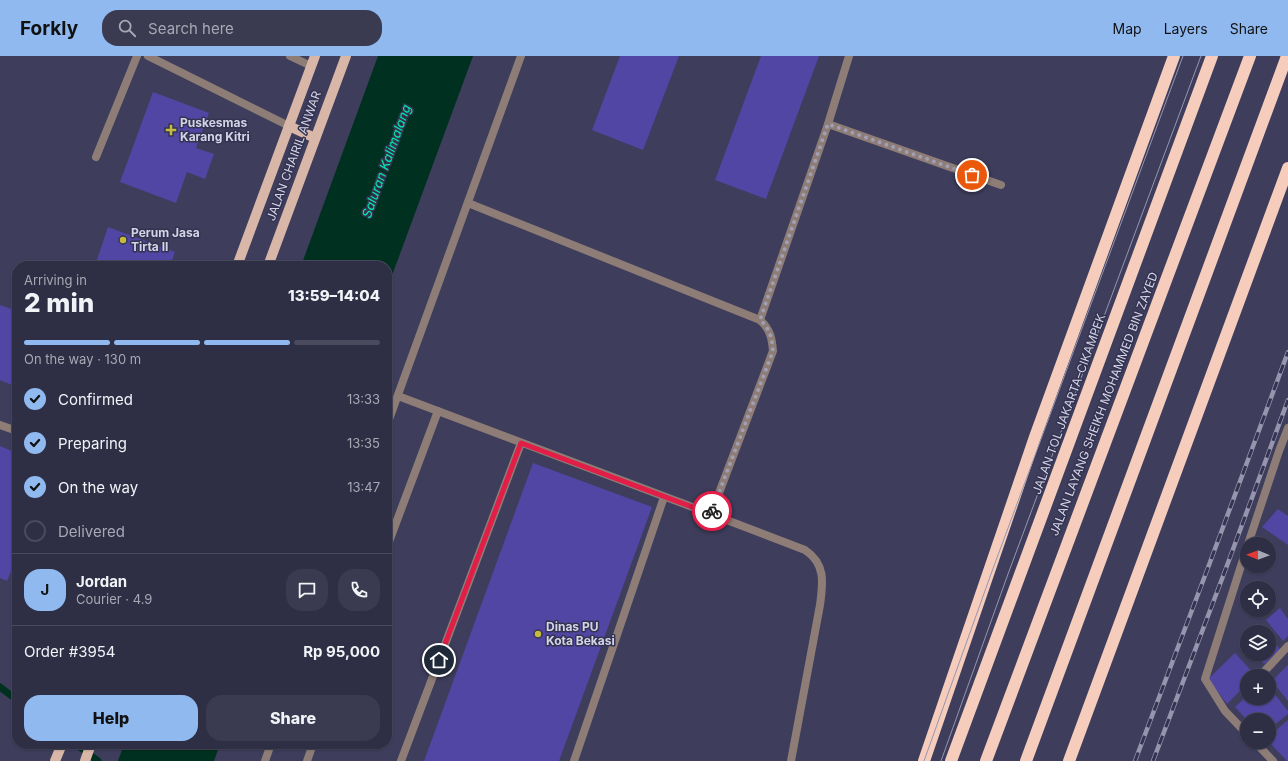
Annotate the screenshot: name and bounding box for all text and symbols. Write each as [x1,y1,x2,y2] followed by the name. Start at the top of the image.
[102,10,382,46] search box
[20,17,78,40] text: Forkly
[116,17,138,39] icon: search
[148,19,234,38] text: Search here
[1113,20,1142,37] text: Map
[1164,20,1208,37] text: Layers
[1230,20,1268,37] text: Share
[263,89,324,223] street label: JALAN CHAIRIL ANWAR
[358,102,414,220] water label: Saluran Kalimalang
[180,115,250,144] place label: Puskesmas Karang Kitri
[165,124,177,136] marker: Puskesmas Karang Kitri
[955,158,989,192] pin
[961,164,983,186] icon: bag
[131,225,200,254] place label: Perum Jasa Tirta II
[118,235,128,245] marker: Perum Jasa Tirta II
[1046,270,1161,538] street label: JALAN LAYANG SHEIKH MOHAMMED BIN ZAYED
[24,272,87,288] text: Arriving in
[288,286,380,305] text: 13:59–14:04
[24,287,94,318] text: 2 min
[1029,311,1108,496] street label: JALAN TOL JAKARTA–CIKAMPEK
[24,351,141,367] text: On the way · 130 m
[24,388,46,410] icon: check
[58,390,133,409] text: Confirmed
[347,391,380,407] text: 13:33
[24,432,46,454] icon: check
[58,434,127,453] text: Preparing
[347,435,380,451] text: 13:35
[24,476,46,498] icon: check
[58,478,138,497] text: On the way
[347,479,380,495] text: 13:47
[692,491,732,531] courier
[701,500,723,522] icon: bike
[58,522,125,541] text: Delivered
[1240,537,1276,573] north arrow
[1240,537,1276,749] map controls
[286,569,328,611] button: chat
[338,569,380,611] button: phone
[76,572,127,591] text: Jordan
[41,580,49,599] text: J
[1240,581,1276,617] button: locate
[76,591,152,607] text: Courier · 4.9
[546,619,615,648] place label: Dinas PU Kota Bekasi
[1240,625,1276,661] button: layers
[533,629,543,639] marker: Dinas PU Kota Bekasi
[24,642,116,661] text: Order #3954
[303,642,380,661] text: Rp 95,000
[422,643,456,677] pin
[428,649,450,671] icon: home
[1240,669,1276,705] button: +
[24,695,198,741] button: Help
[206,695,380,741] button: Share
[1240,713,1276,749] button: −

